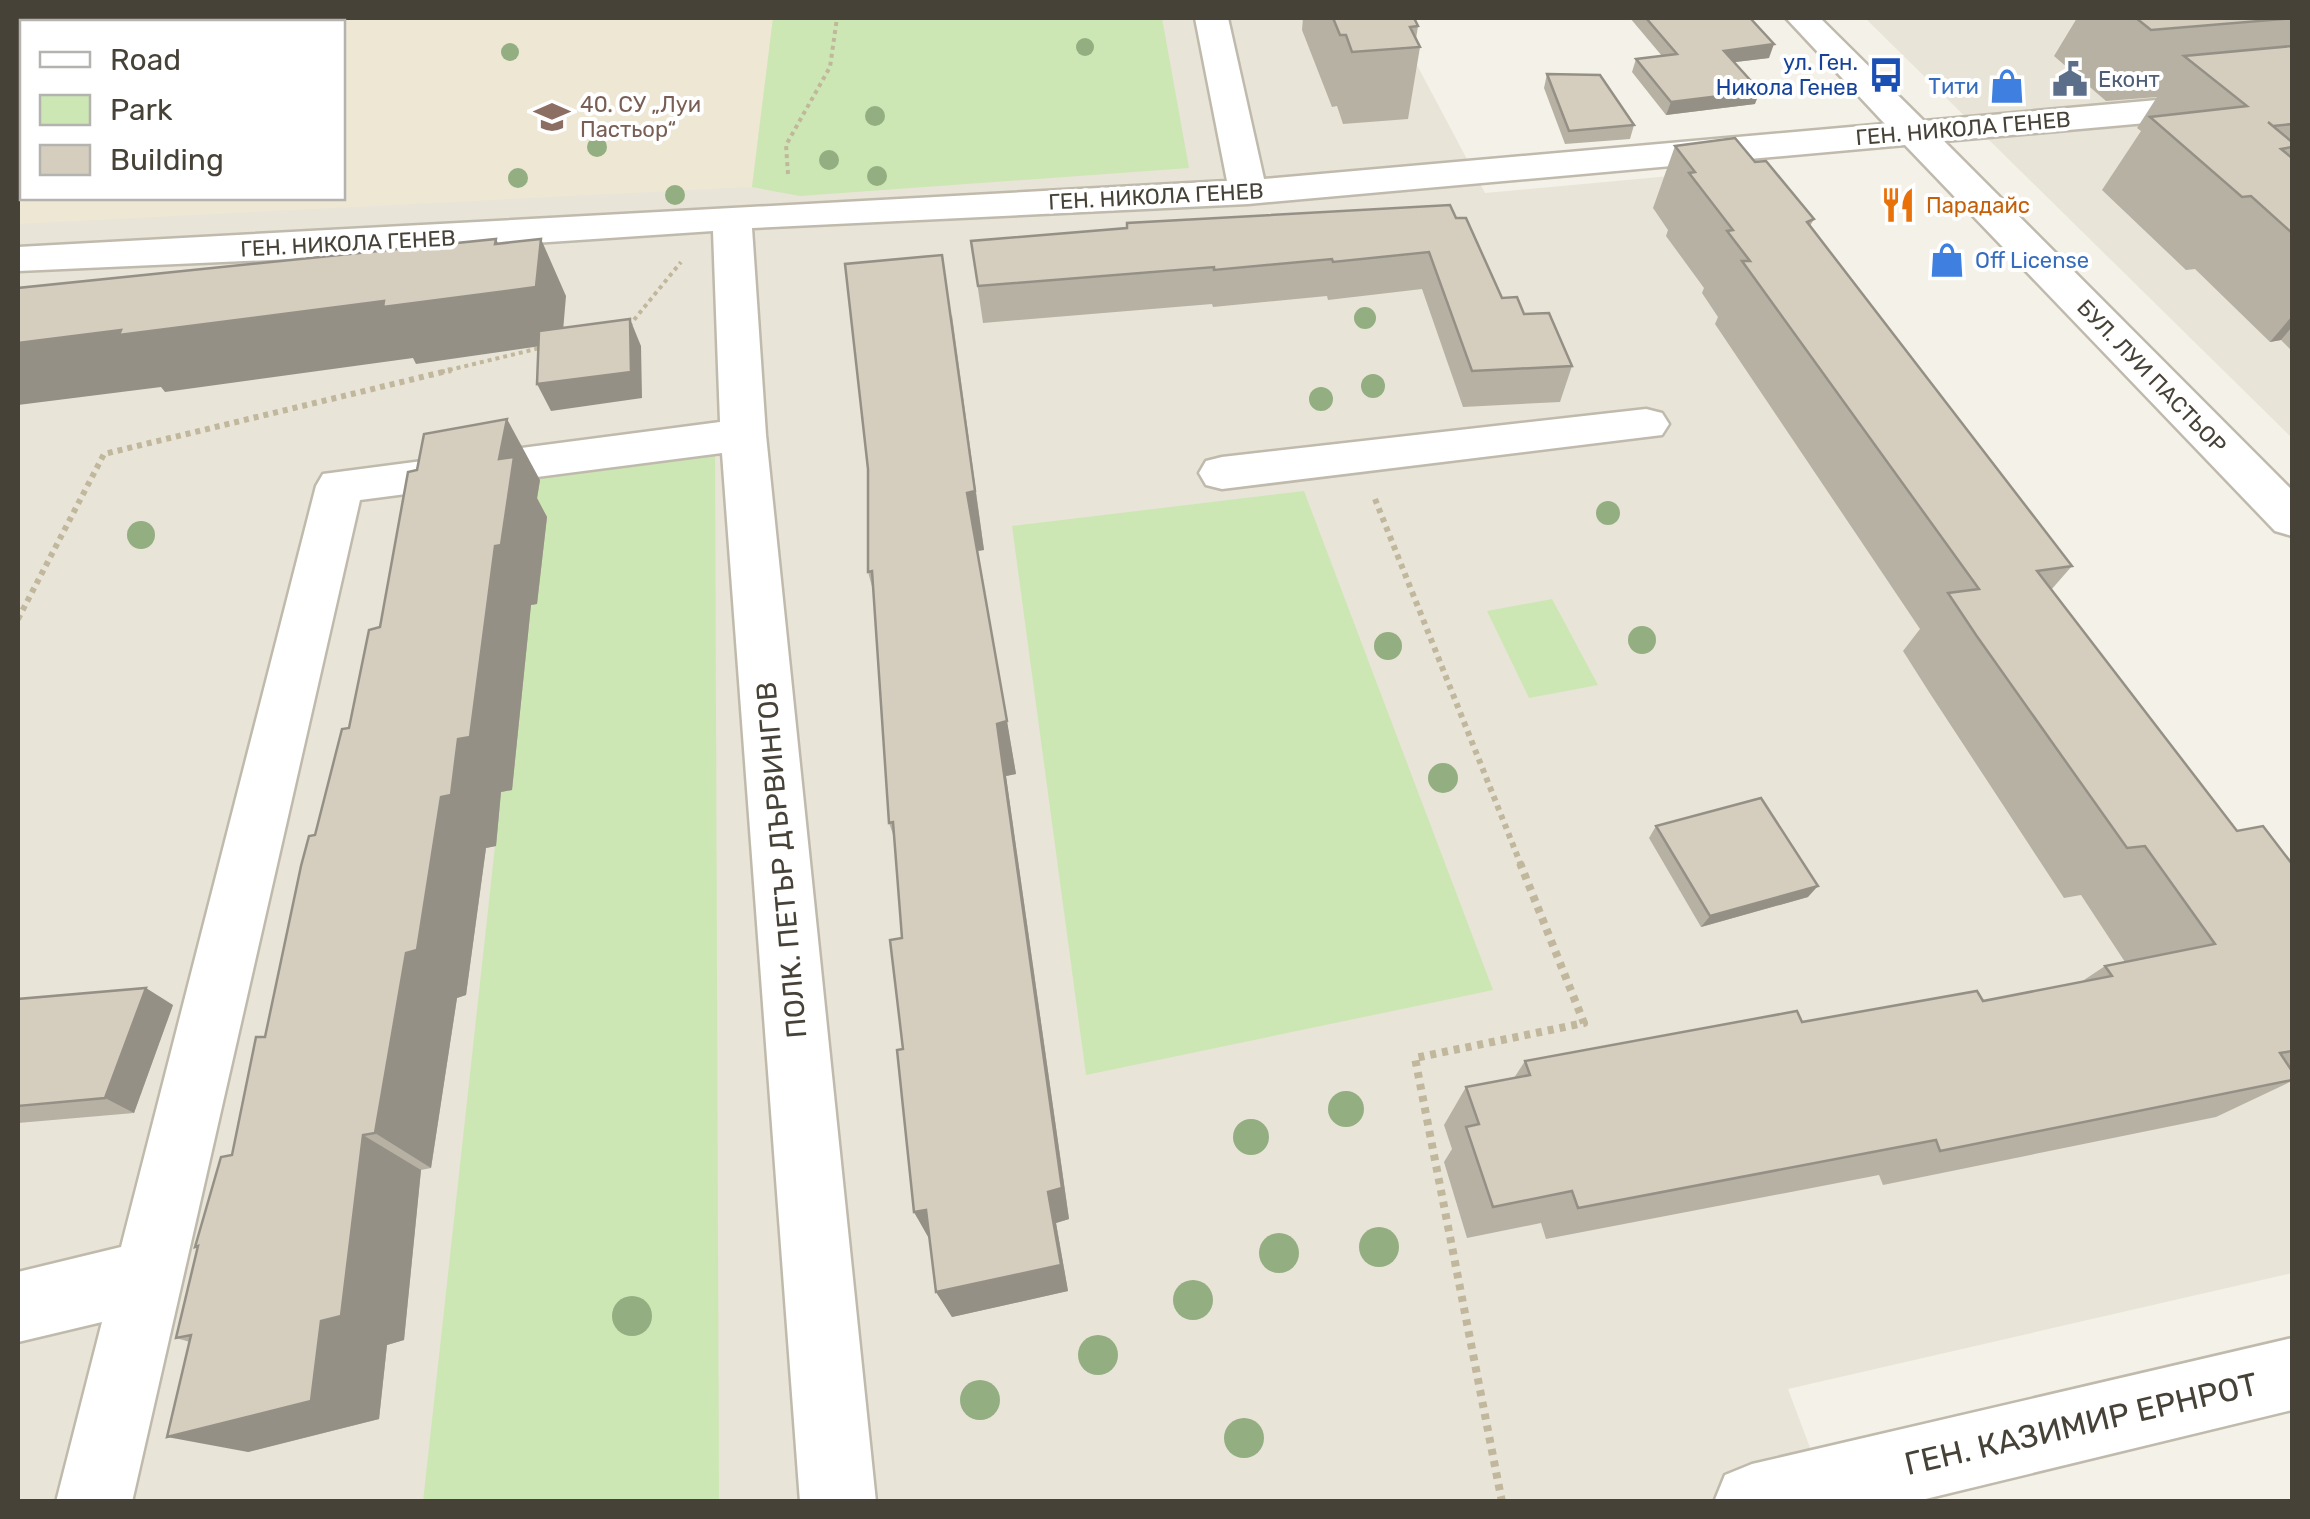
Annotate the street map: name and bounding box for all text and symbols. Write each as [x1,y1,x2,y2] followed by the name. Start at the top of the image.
[20,20,345,200] legend
[110,42,181,78] text: Road
[1716,49,1858,101] place label: ул. Ген. Никола Генев
[1867,56,1905,94] bus stop icon: ул. Ген. Никола Генев
[2051,60,2089,98] public building icon: Еконт
[2098,66,2160,93] place label: Еконт
[1988,67,2026,105] shop icon: Тити
[1928,73,1979,100] place label: Тити
[580,91,701,143] place label: 40. СУ „Луи Пастьор“
[110,92,173,128] text: Park
[533,98,571,136] school or university icon: 40. СУ „Луи Пастьор“
[1855,106,2072,151] street label: ГЕН. НИКОЛА ГЕНЕВ
[110,142,224,178] text: Building
[1048,177,1264,216] street label: ГЕН. НИКОЛА ГЕНЕВ
[1879,186,1917,224] restaurant icon: Парадайс
[1926,192,2030,219] place label: Парадайс
[240,224,456,263] street label: ГЕН. НИКОЛА ГЕНЕВ
[1928,241,1966,279] shop icon: Off License
[1975,247,2089,274] place label: Off License
[2071,294,2232,459] street label: БУЛ. ЛУИ ПАСТЬОР
[749,680,814,1039] street label: ПОЛК. ПЕТЪР ДЪРВИНГОВ
[1901,1365,2261,1483] street label: ГЕН. КАЗИМИР ЕРНРОТ

